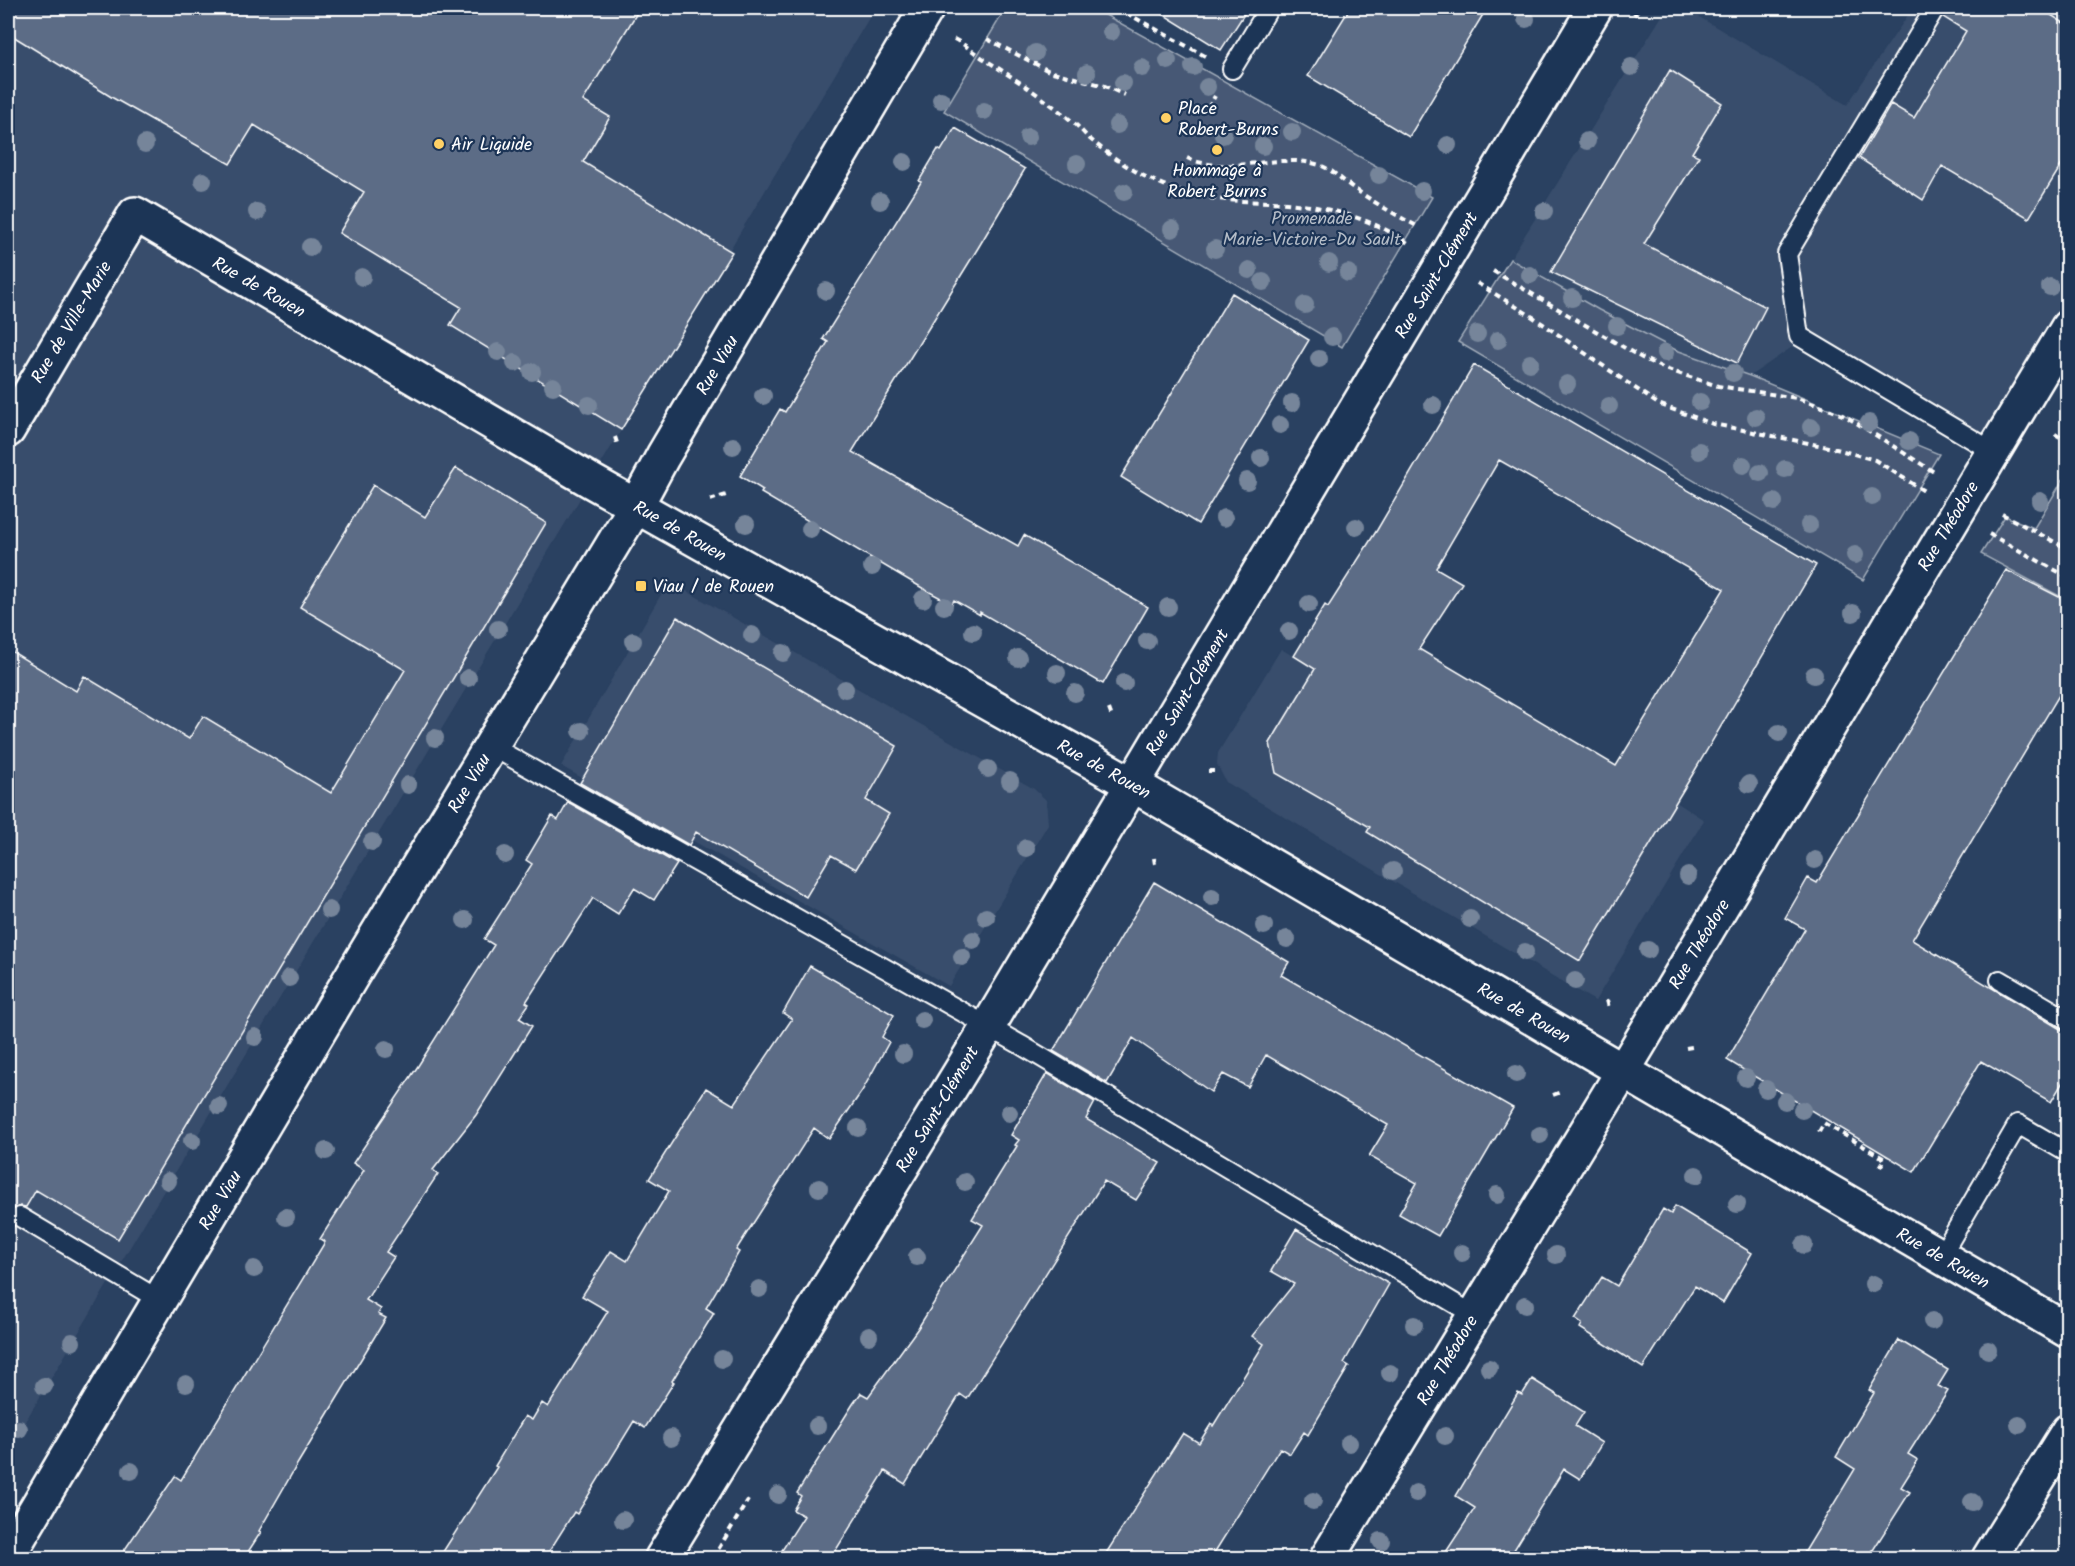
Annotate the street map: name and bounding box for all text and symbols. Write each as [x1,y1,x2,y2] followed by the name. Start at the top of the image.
[1178,95,1279,145] place label: Place Robert-Burns
[1159,111,1173,125] marker: Place Robert-Burns
[451,131,532,160] place label: Air Liquide
[432,137,446,151] marker: Air Liquide
[1210,143,1224,157] marker: Hommage à Robert Burns
[1167,157,1267,207] place label: Hommage à Robert Burns
[1223,205,1402,255] park label: Promenade Marie-Victoire-Du Sault
[1388,206,1487,345] street label: Rue Saint-Clément
[206,250,310,327] street label: Rue de Rouen
[24,256,120,390] street label: Rue de Ville-Marie
[689,330,747,401] street label: Rue Viau
[1911,476,1988,578] street label: Rue Théodore
[627,494,731,571] street label: Rue de Rouen
[653,573,774,602] place label: Viau / de Rouen
[634,579,648,593] marker: Viau / de Rouen
[1139,623,1238,762] street label: Rue Saint-Clément
[1051,732,1156,808] street label: Rue de Rouen
[441,748,500,819] street label: Rue Viau
[1662,894,1739,996] street label: Rue Théodore
[1471,976,1575,1053] street label: Rue de Rouen
[889,1040,988,1179] street label: Rue Saint-Clément
[192,1165,251,1236] street label: Rue Viau
[1890,1221,1994,1298] street label: Rue de Rouen
[1410,1310,1487,1412] street label: Rue Théodore

